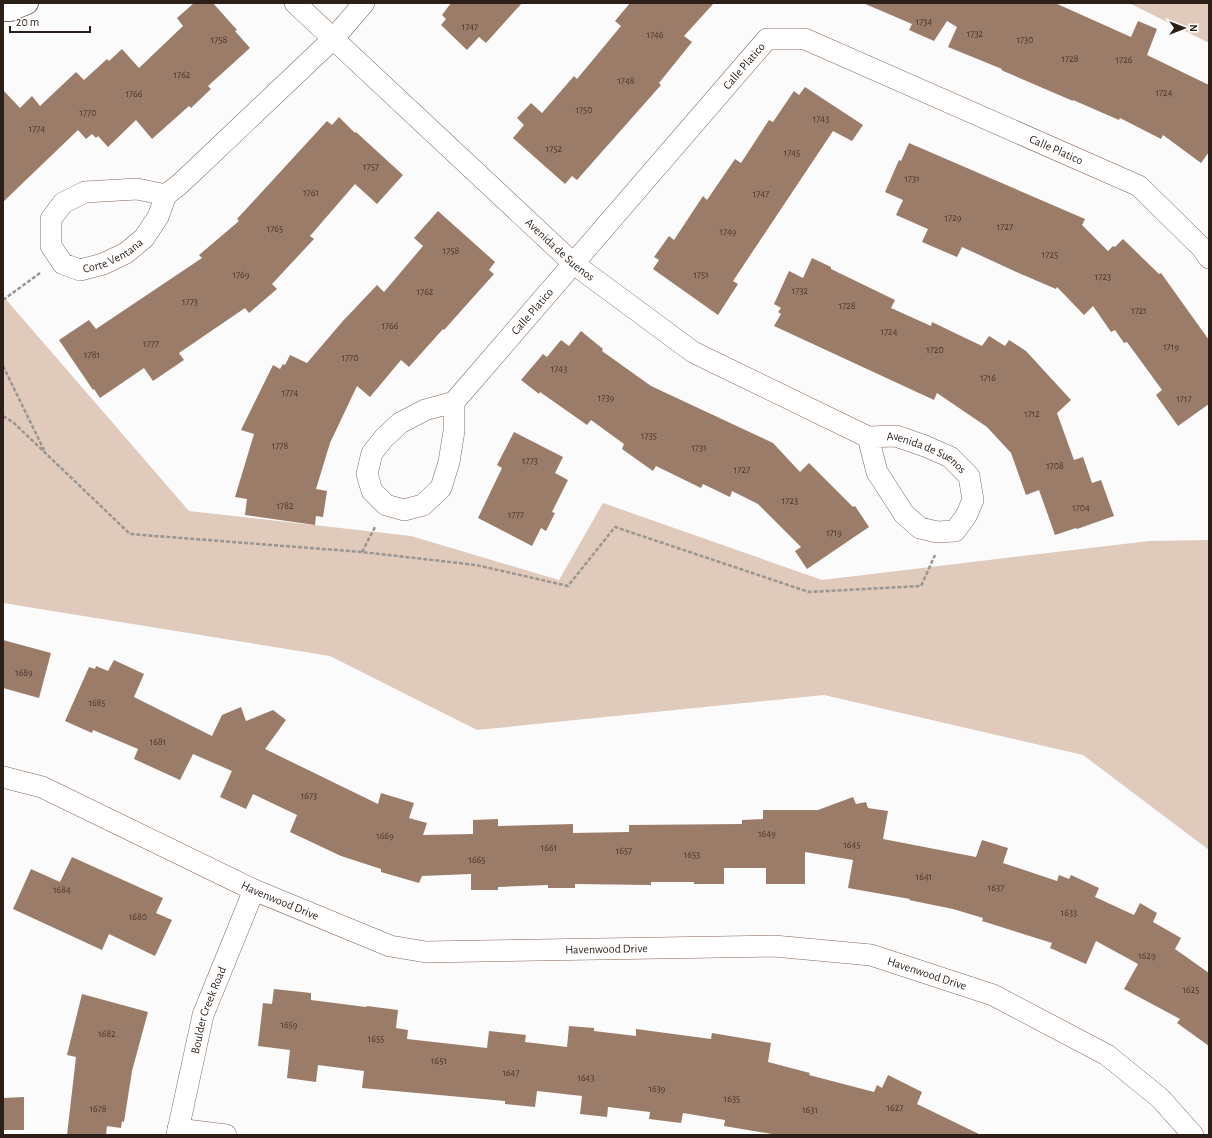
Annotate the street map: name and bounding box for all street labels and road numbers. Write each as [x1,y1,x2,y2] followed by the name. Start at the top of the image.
[721,40,767,92] street label: Calle Platico
[1028,133,1085,167] street label: Calle Platico
[523,216,597,283] street label: Avenida de Suenos
[81,235,145,275] street label: Corte Ventana
[509,286,556,337] street label: Calle Platico
[886,430,969,476] street label: Avenida de Suenos
[239,879,320,922] street label: Havenwood Drive
[565,942,648,956] street label: Havenwood Drive
[886,955,968,992] street label: Havenwood Drive
[189,965,228,1055] street label: Boulder Creek Road

